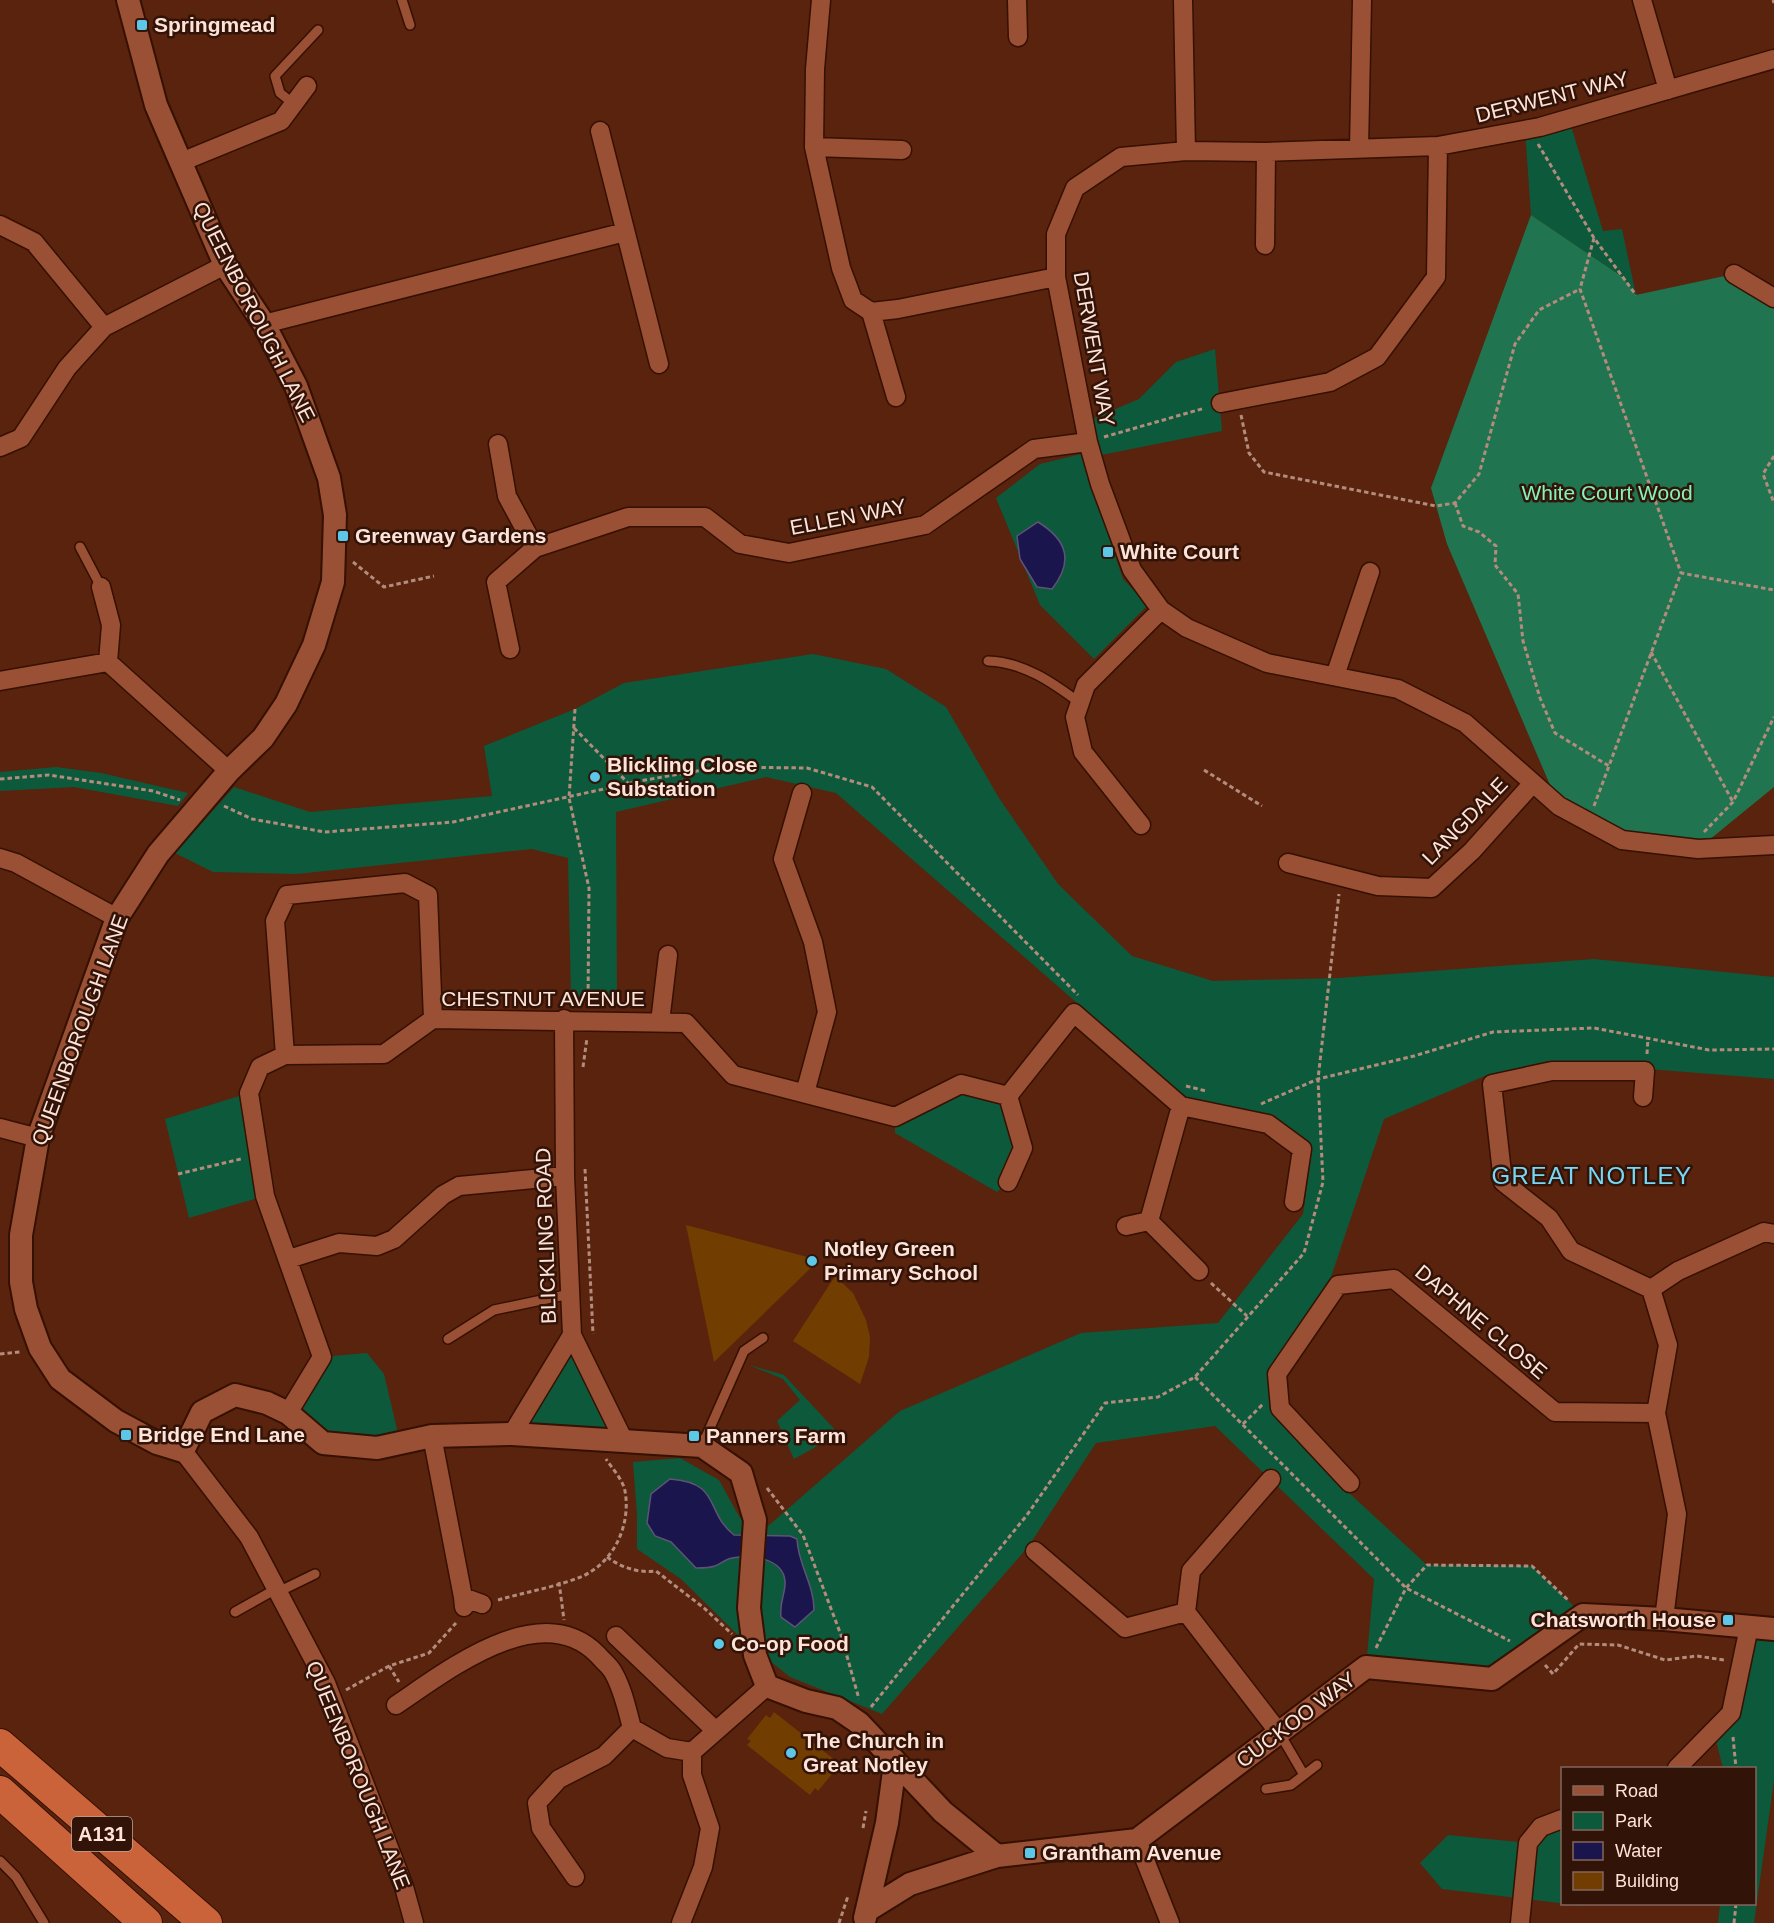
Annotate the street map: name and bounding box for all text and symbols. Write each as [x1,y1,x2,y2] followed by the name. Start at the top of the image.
[154,13,275,36] place label: Springmead
[135,18,149,32] marker: Springmead
[1473,66,1631,127] street label: DERWENT WAY
[189,198,320,426] street label: QUEENBOROUGH LANE
[1070,270,1119,428] street label: DERWENT WAY
[1521,481,1693,504] park label: White Court Wood
[788,494,908,539] street label: ELLEN WAY
[355,524,546,547] place label: Greenway Gardens
[336,529,350,543] marker: Greenway Gardens
[1120,540,1239,563] place label: White Court
[1101,545,1115,559] marker: White Court
[607,753,758,800] place label: Blickling Close Substation
[588,770,602,784] marker: Blickling Close Substation
[1417,772,1512,869] street label: LANGDALE
[27,911,132,1148] street label: QUEENBOROUGH LANE
[441,987,645,1010] street label: CHESTNUT AVENUE
[531,1148,560,1324] street label: BLICKLING ROAD
[1491,1162,1693,1189] district label: GREAT NOTLEY
[824,1237,978,1284] place label: Notley Green Primary School
[805,1254,819,1268] marker: Notley Green Primary School
[1411,1260,1552,1383] street label: DAPHNE CLOSE
[138,1423,305,1446] place label: Bridge End Lane
[706,1424,846,1447] place label: Panners Farm
[119,1428,133,1442] marker: Bridge End Lane
[687,1429,701,1443] marker: Panners Farm
[1530,1608,1716,1631] place label: Chatsworth House
[1721,1613,1735,1627] marker: Chatsworth House
[731,1632,849,1655] place label: Co-op Food
[712,1637,726,1651] marker: Co-op Food
[302,1657,415,1892] street label: QUEENBOROUGH LANE
[1231,1667,1360,1772] street label: CUCKOO WAY
[803,1729,944,1776] place label: The Church in Great Notley
[784,1746,798,1760] marker: The Church in Great Notley
[1561,1767,1756,1905] legend
[1615,1781,1658,1801] text: Road
[1615,1811,1653,1831] text: Park
[72,1817,132,1851] road number: A131
[1042,1841,1221,1864] place label: Grantham Avenue
[1615,1841,1662,1861] text: Water
[1023,1846,1037,1860] marker: Grantham Avenue
[1615,1871,1679,1891] text: Building

